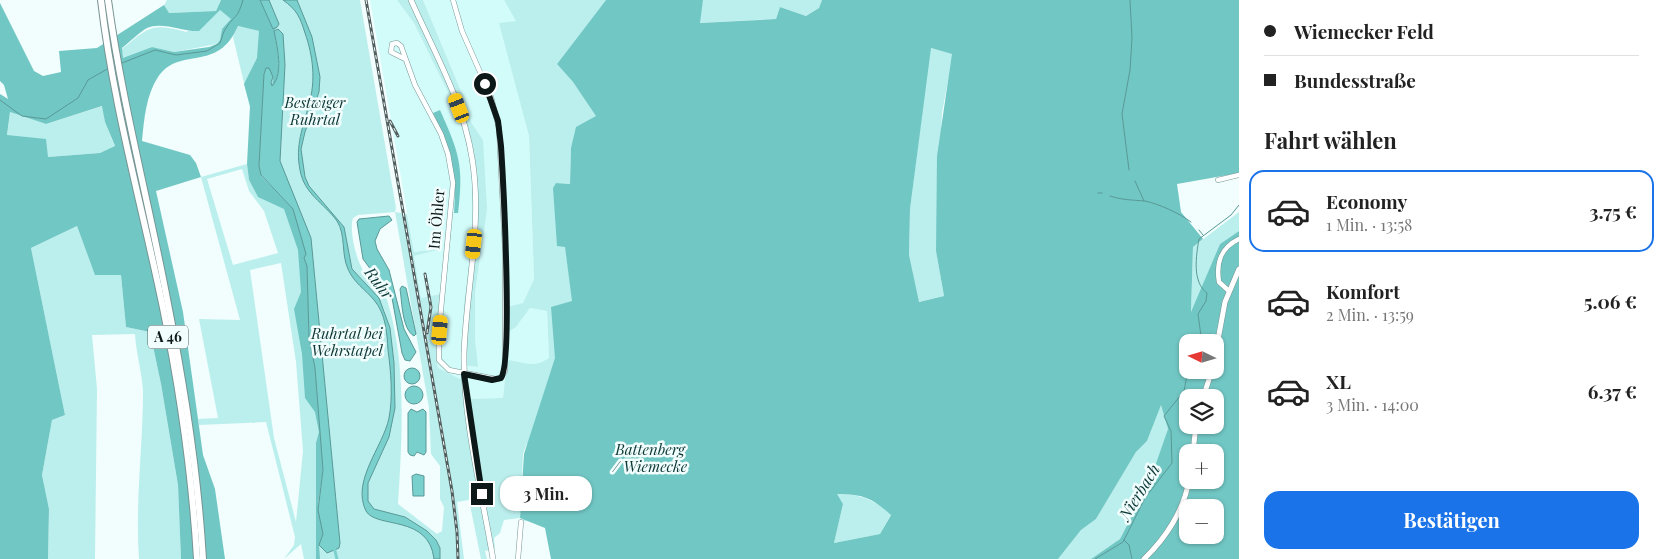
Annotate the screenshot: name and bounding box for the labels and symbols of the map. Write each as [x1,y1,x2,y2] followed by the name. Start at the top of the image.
[474,73,496,95] route start
[446,91,471,125] car
[283,92,346,129] park label: Bestwiger Ruhrtal
[423,188,449,250] street label: Im Öhler
[464,228,483,260] car
[360,262,399,304] water label: Ruhr
[431,314,448,346] car
[310,323,383,360] park label: Ruhrtal bei Wehrstapel
[148,326,188,348] road number: A 46
[1179,334,1224,379] north arrow
[612,439,688,476] park label: Battenberg / Wiemecke
[1112,460,1164,525] water label: Nierbach
[500,476,592,512] callout: 3 Min.
[471,483,493,505] route end

